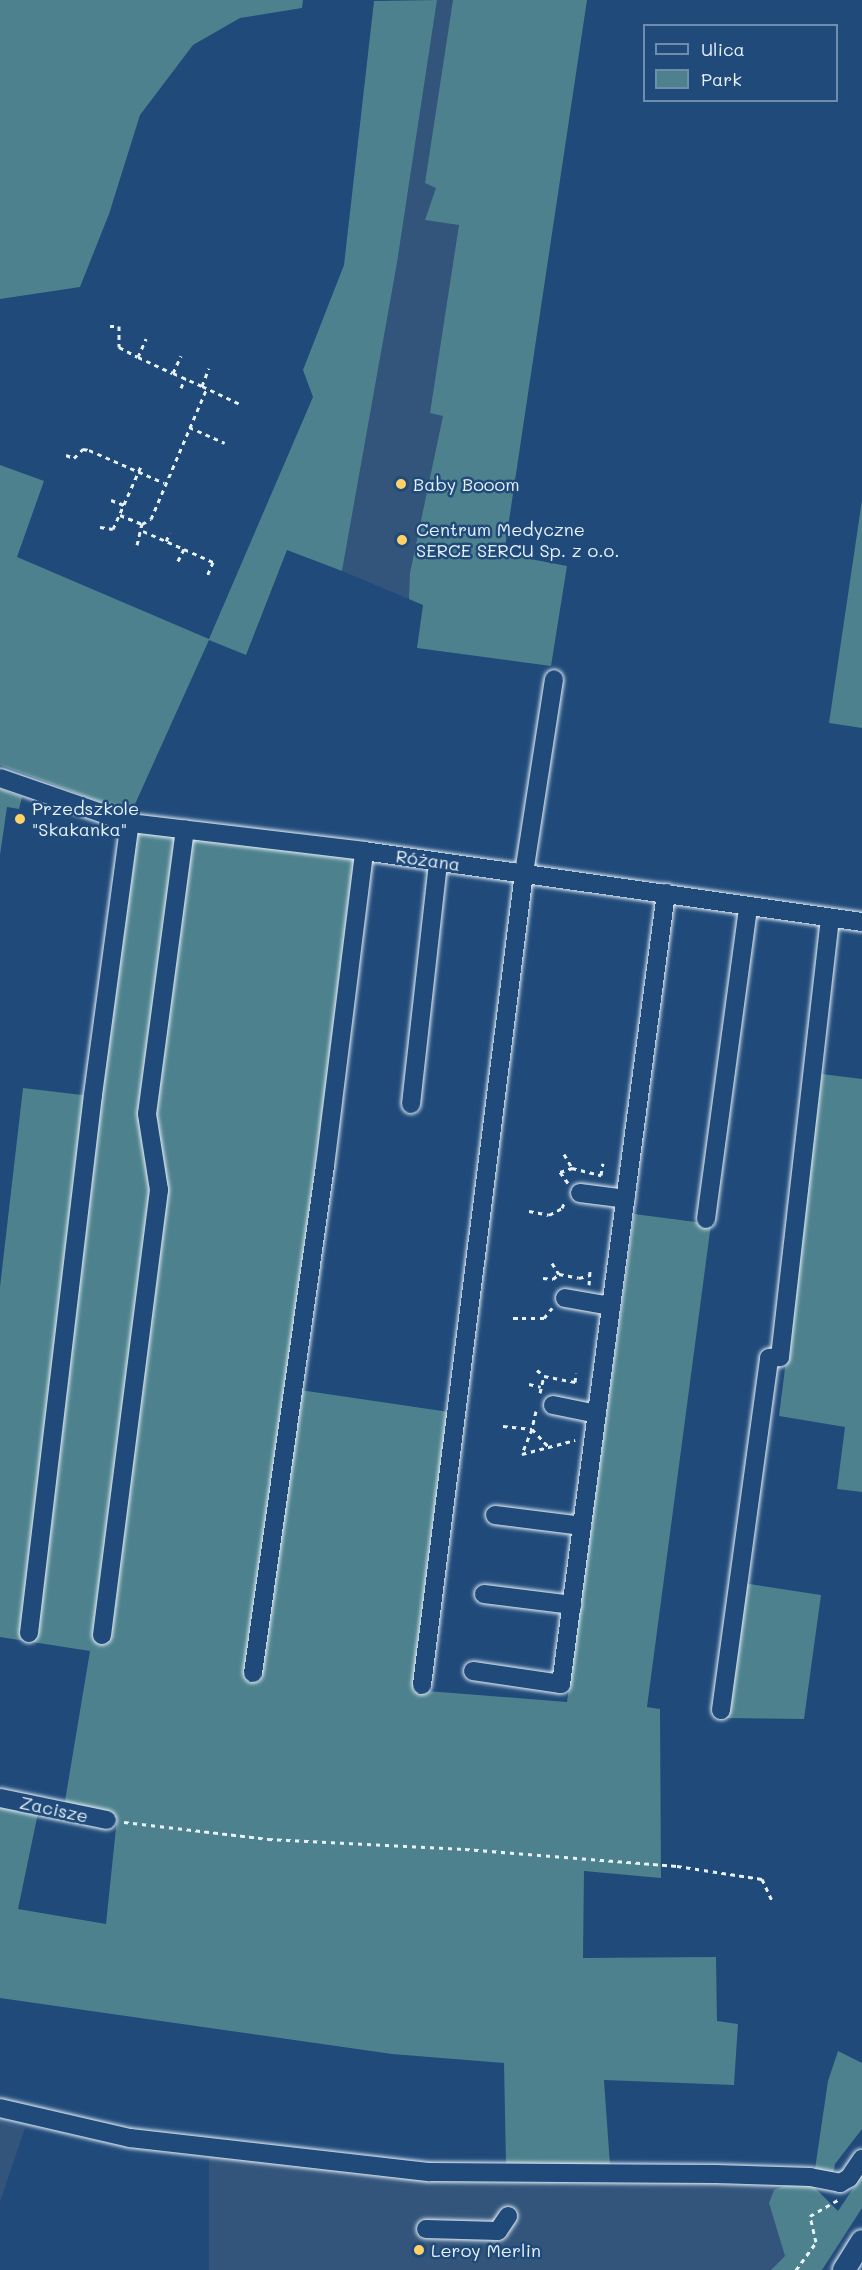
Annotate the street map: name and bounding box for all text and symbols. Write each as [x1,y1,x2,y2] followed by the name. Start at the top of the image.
[643,24,838,102] legend
[701,37,745,61] text: Ulica
[701,67,742,91] text: Park
[413,473,520,495] place label: Baby Booom
[394,477,408,491] marker: Baby Booom
[416,519,620,562] place label: Centrum Medyczne SERCE SERCU Sp. z o.o.
[393,531,411,549] marker: Centrum Medyczne SERCE SERCU Sp. z o.o.
[32,798,139,840] place label: Przedszkole "Skakanka"
[13,812,27,826] marker: Przedszkole "Skakanka"
[395,845,461,875] street label: Różana
[18,1791,90,1827] street label: Zacisze
[431,2239,541,2261] place label: Leroy Merlin
[412,2243,426,2257] marker: Leroy Merlin

